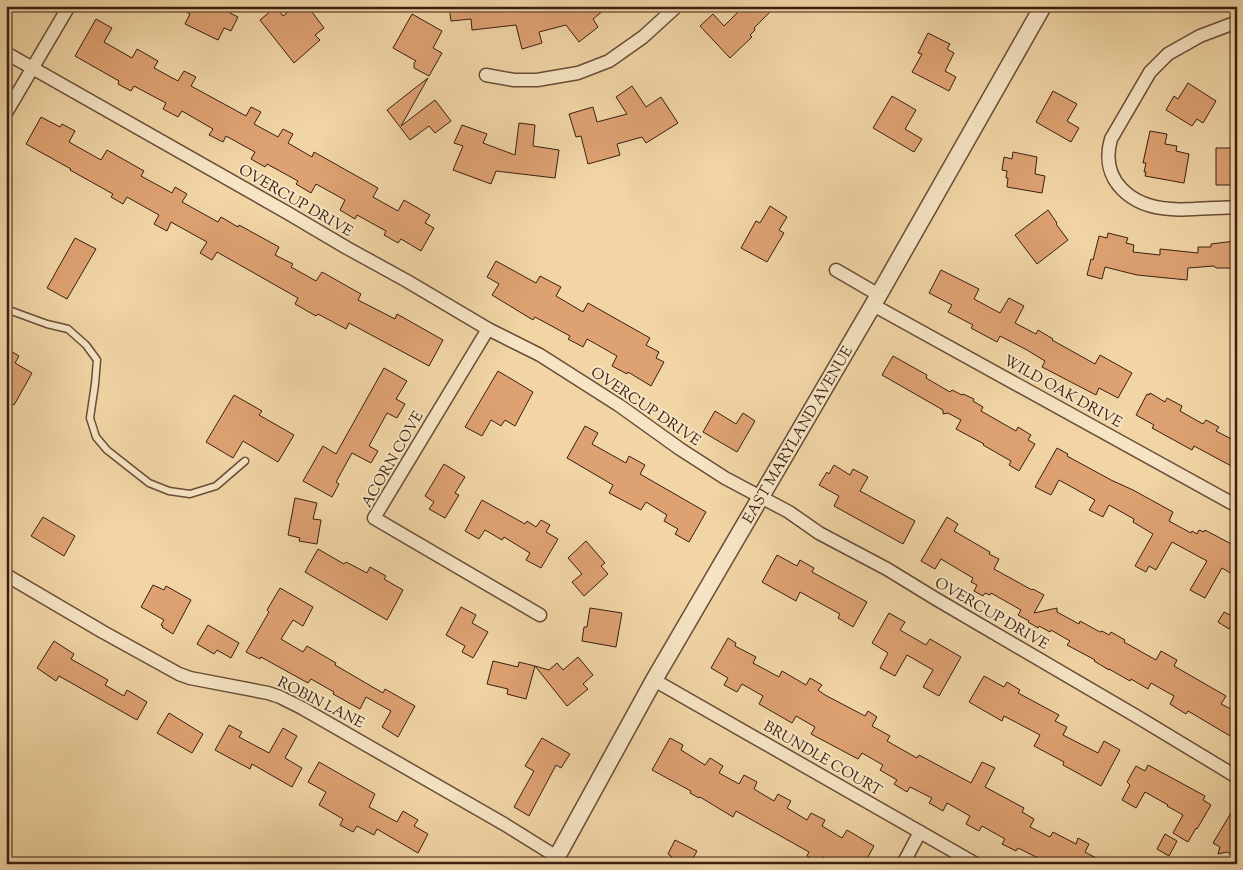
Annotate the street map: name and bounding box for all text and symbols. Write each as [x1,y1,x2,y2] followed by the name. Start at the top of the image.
[234,160,356,243] street label: OVERCUP DRIVE
[738,343,859,528] street label: EAST MARYLAND AVENUE
[999,351,1125,434] street label: WILD OAK DRIVE
[586,363,704,452] street label: OVERCUP DRIVE
[357,408,429,512] street label: ACORN COVE
[930,573,1052,656] street label: OVERCUP DRIVE
[273,672,367,734] street label: ROBIN LANE
[759,717,886,802] street label: BRUNDLE COURT

